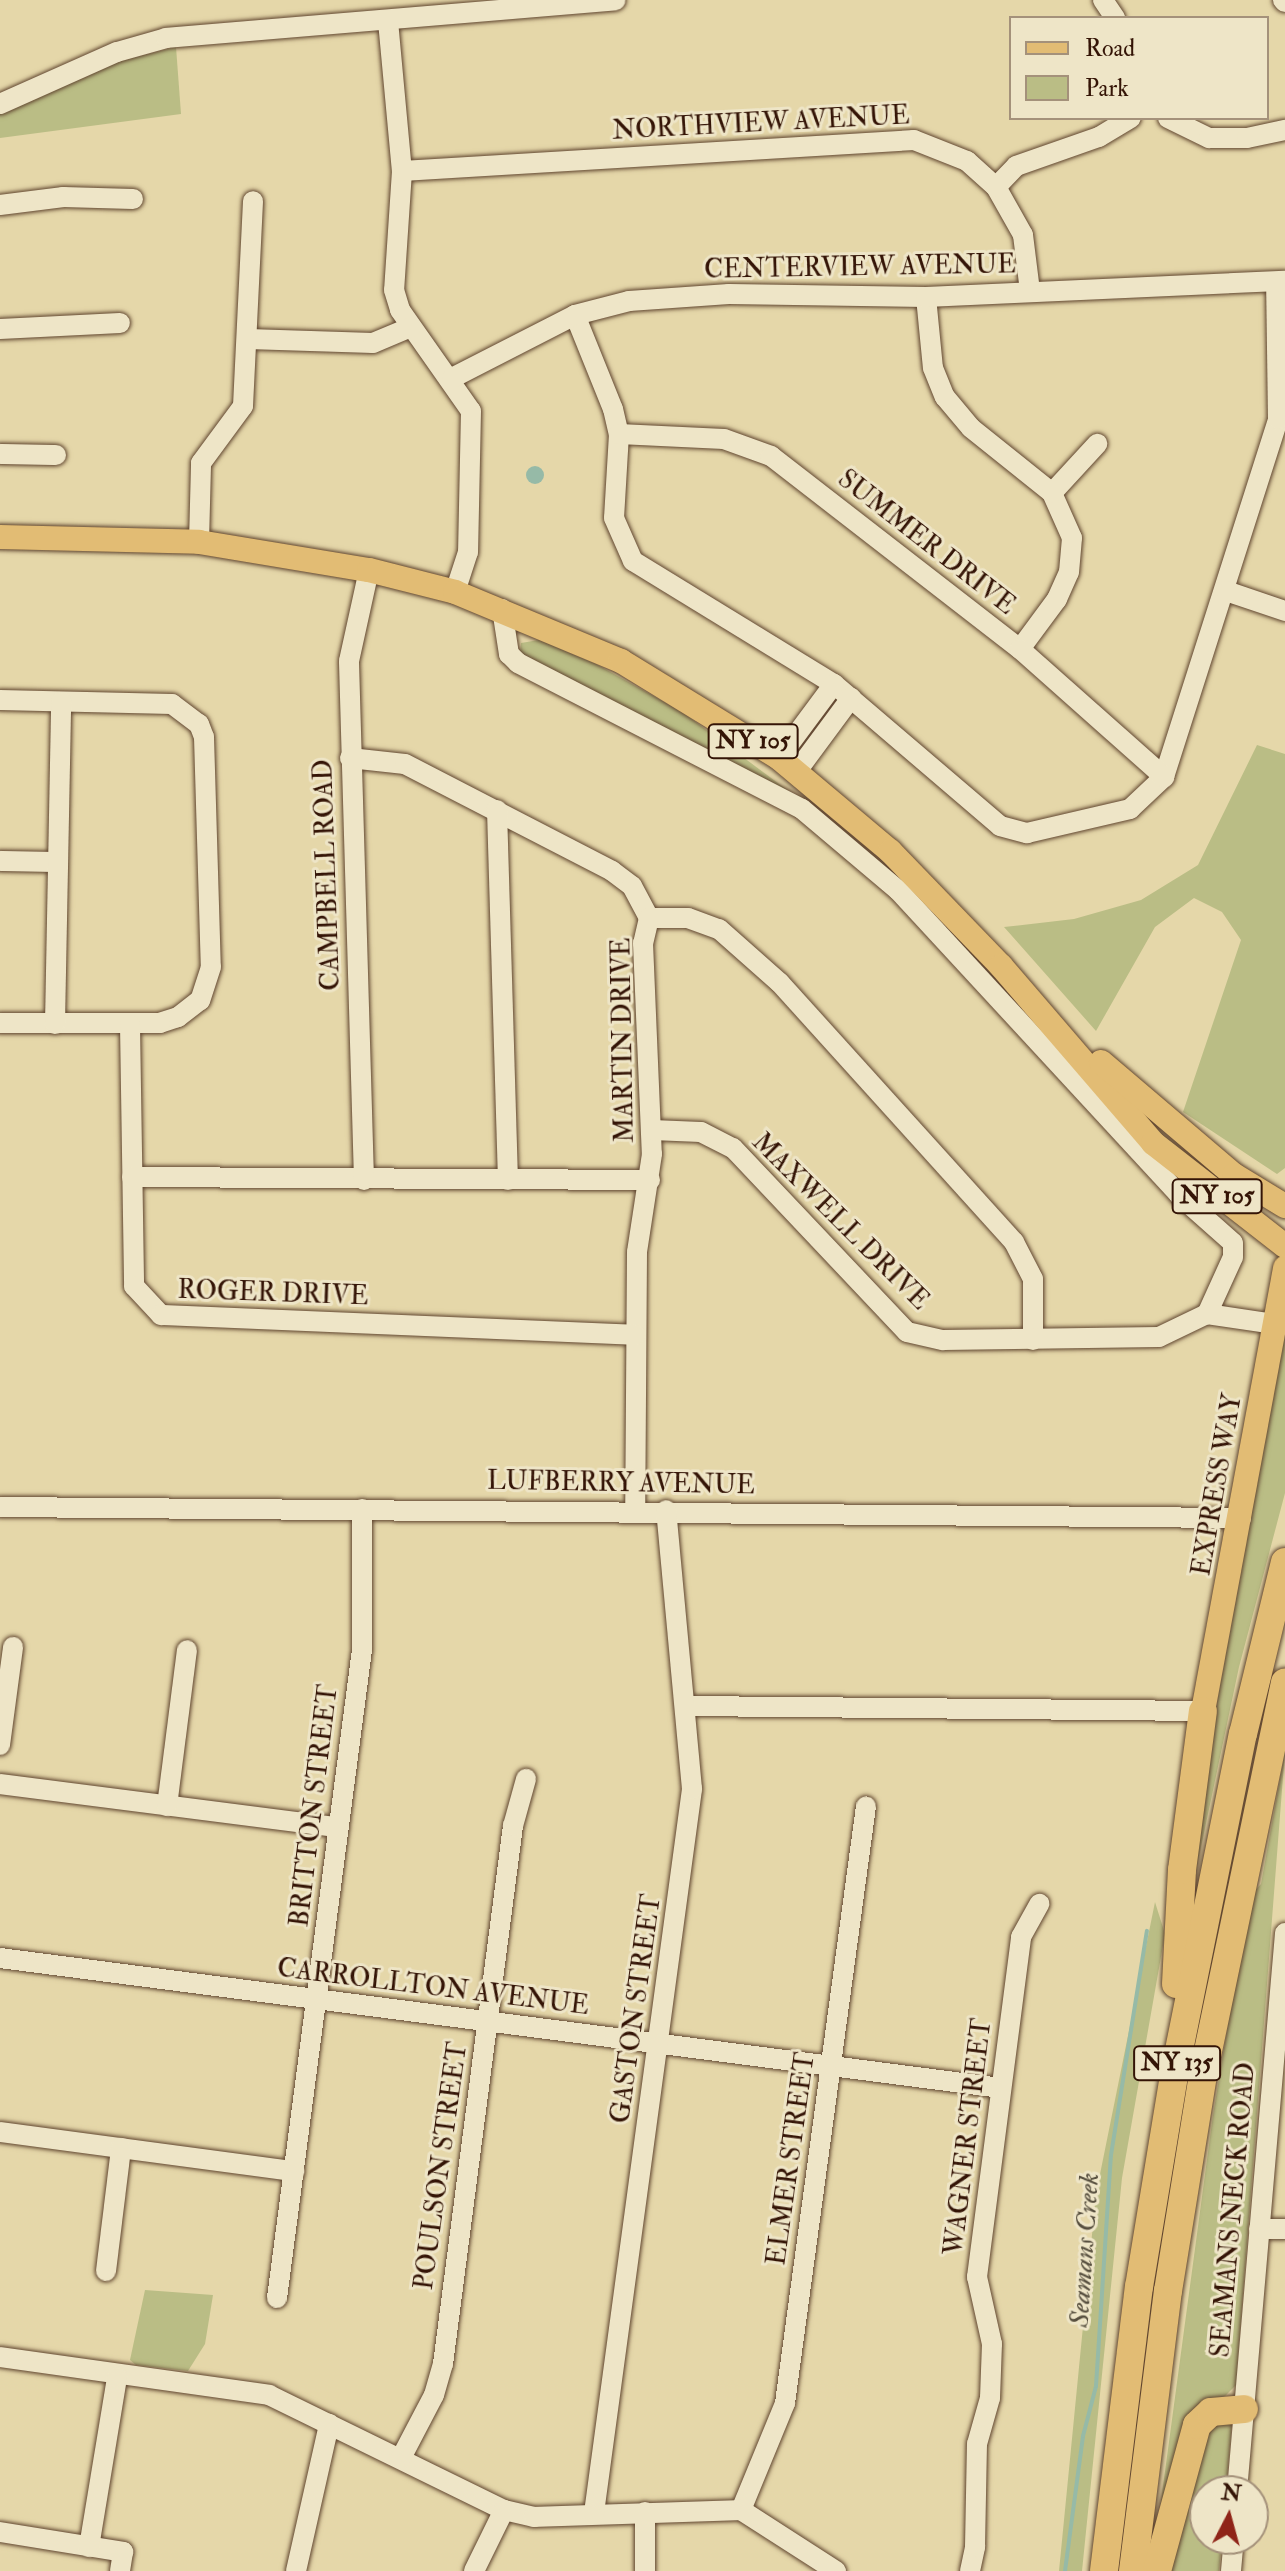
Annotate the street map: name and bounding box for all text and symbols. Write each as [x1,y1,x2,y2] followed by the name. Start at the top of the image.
[1009,16,1269,120] legend
[1085,33,1135,64] text: Road
[1085,73,1129,104] text: Park
[612,101,910,147] street label: NORTHVIEW AVENUE
[704,250,1016,286] street label: CENTERVIEW AVENUE
[831,464,1021,622] street label: SUMMER DRIVE
[707,721,799,761] road number: NY 105
[308,759,348,991] street label: CAMPBELL ROAD
[607,937,641,1143] street label: MARTIN DRIVE
[745,1127,935,1317] street label: MAXWELL DRIVE
[1171,1176,1263,1216] road number: NY 105
[177,1275,369,1313] street label: ROGER DRIVE
[1187,1392,1249,1578] street label: EXPRESS WAY
[487,1466,755,1502] street label: LUFBERRY AVENUE
[285,1683,345,1929] street label: BRITTON STREET
[605,1893,669,2125] street label: GASTON STREET
[275,1953,591,2023] street label: CARROLLTON AVENUE
[939,2017,999,2257] street label: WAGNER STREET
[409,2040,475,2292] street label: POULSON STREET
[1133,2043,1221,2083] road number: NY 135
[762,2051,822,2267] street label: ELMER STREET
[1206,2061,1262,2359] street label: SEAMANS NECK ROAD
[1063,2172,1107,2328] water label: Seamans Creek
[1189,2475,1269,2555] north arrow
[1220,2478,1243,2508] text: N

